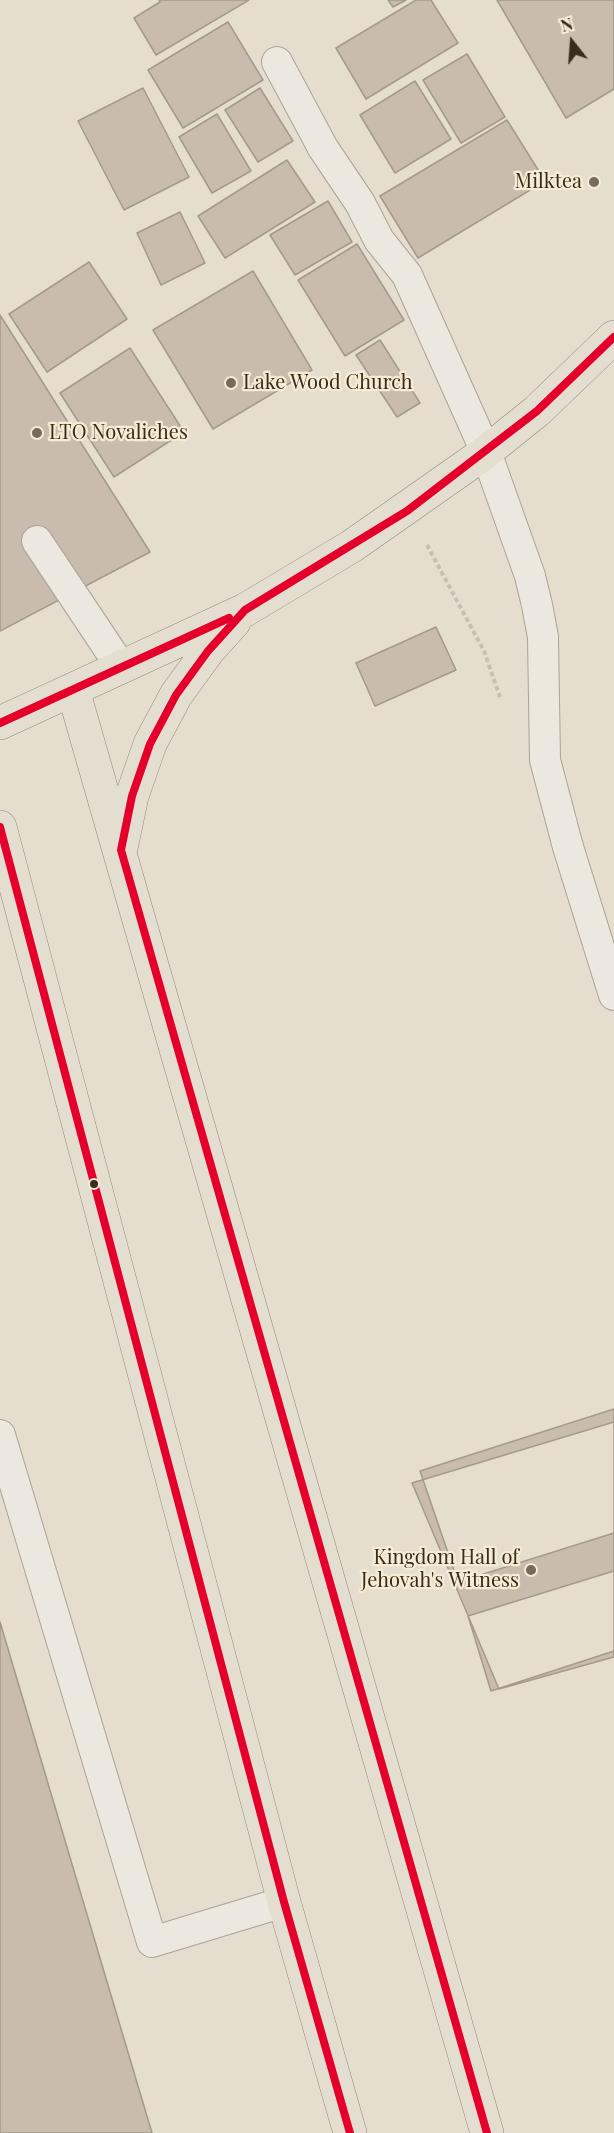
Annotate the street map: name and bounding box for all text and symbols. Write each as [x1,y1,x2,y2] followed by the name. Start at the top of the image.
[542,12,602,72] north arrow
[558,13,575,36] text: N
[515,170,582,194] place label: Milktea
[587,175,601,189] marker: Milktea
[243,371,413,395] place label: Lake Wood Church
[224,376,238,390] marker: Lake Wood Church
[49,421,188,445] place label: LTO Novaliches
[30,426,44,440] marker: LTO Novaliches
[88,1178,100,1190] unlabelled marker
[361,1546,519,1593] place label: Kingdom Hall of Jehovah's Witness
[524,1563,538,1577] marker: Kingdom Hall of Jehovah's Witness

